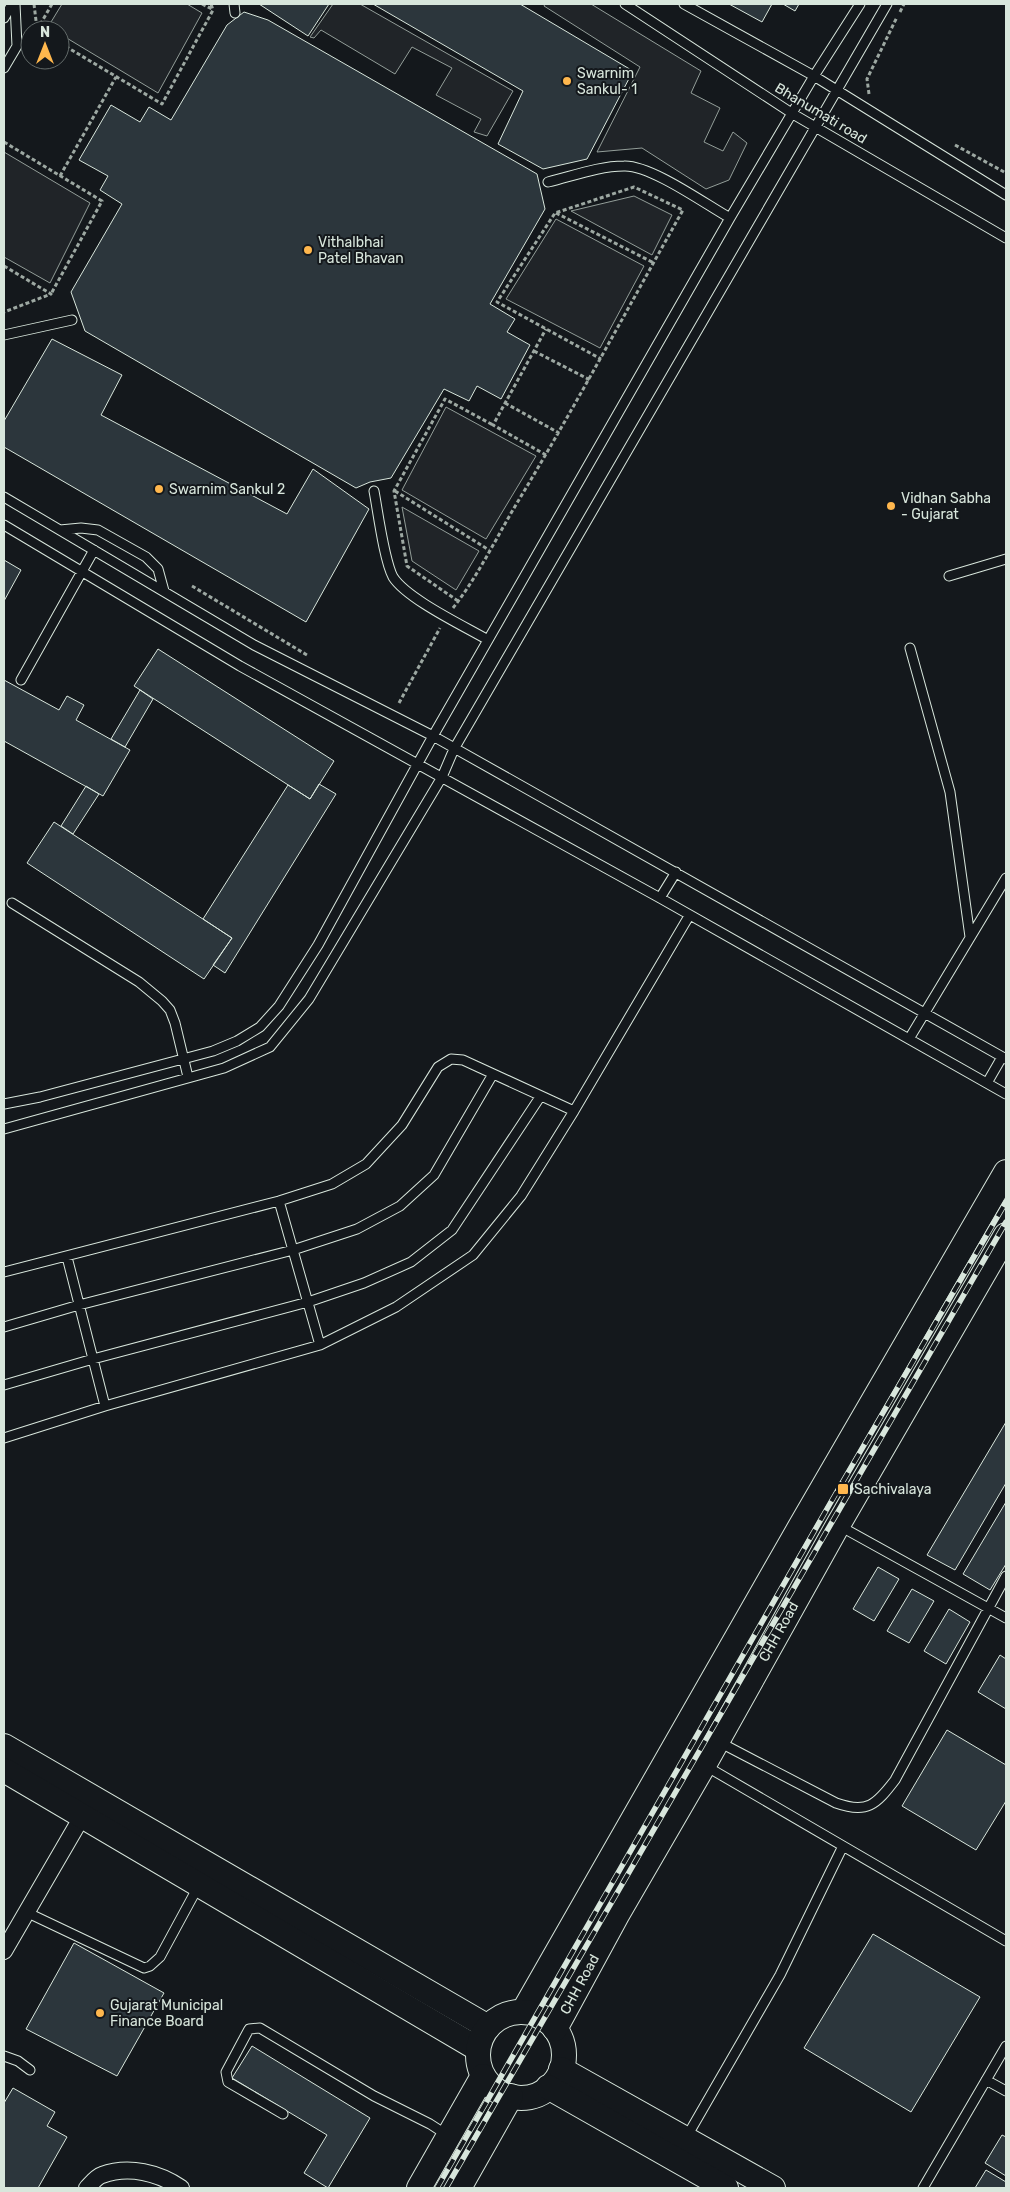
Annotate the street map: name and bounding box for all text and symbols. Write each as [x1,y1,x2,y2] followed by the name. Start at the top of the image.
[20,20,70,70] north arrow
[40,24,50,41] text: N
[577,65,637,98] place label: Swarnim Sankul- 1
[561,75,573,87] marker: Swarnim Sankul- 1
[772,79,870,148] street label: Bhanumati road
[318,234,404,267] place label: Vithalbhai Patel Bhavan
[302,244,314,256] marker: Vithalbhai Patel Bhavan
[169,481,285,498] place label: Swarnim Sankul 2
[153,483,165,495] marker: Swarnim Sankul 2
[901,490,991,523] place label: Vidhan Sabha - Gujarat
[885,500,897,512] marker: Vidhan Sabha - Gujarat
[854,1481,931,1498] place label: Sachivalaya
[836,1482,850,1496] marker: Sachivalaya
[755,1599,802,1665] street label: CHH Road
[557,1951,603,2017] street label: CHH Road
[110,1997,223,2030] place label: Gujarat Municipal Finance Board
[94,2007,106,2019] marker: Gujarat Municipal Finance Board

